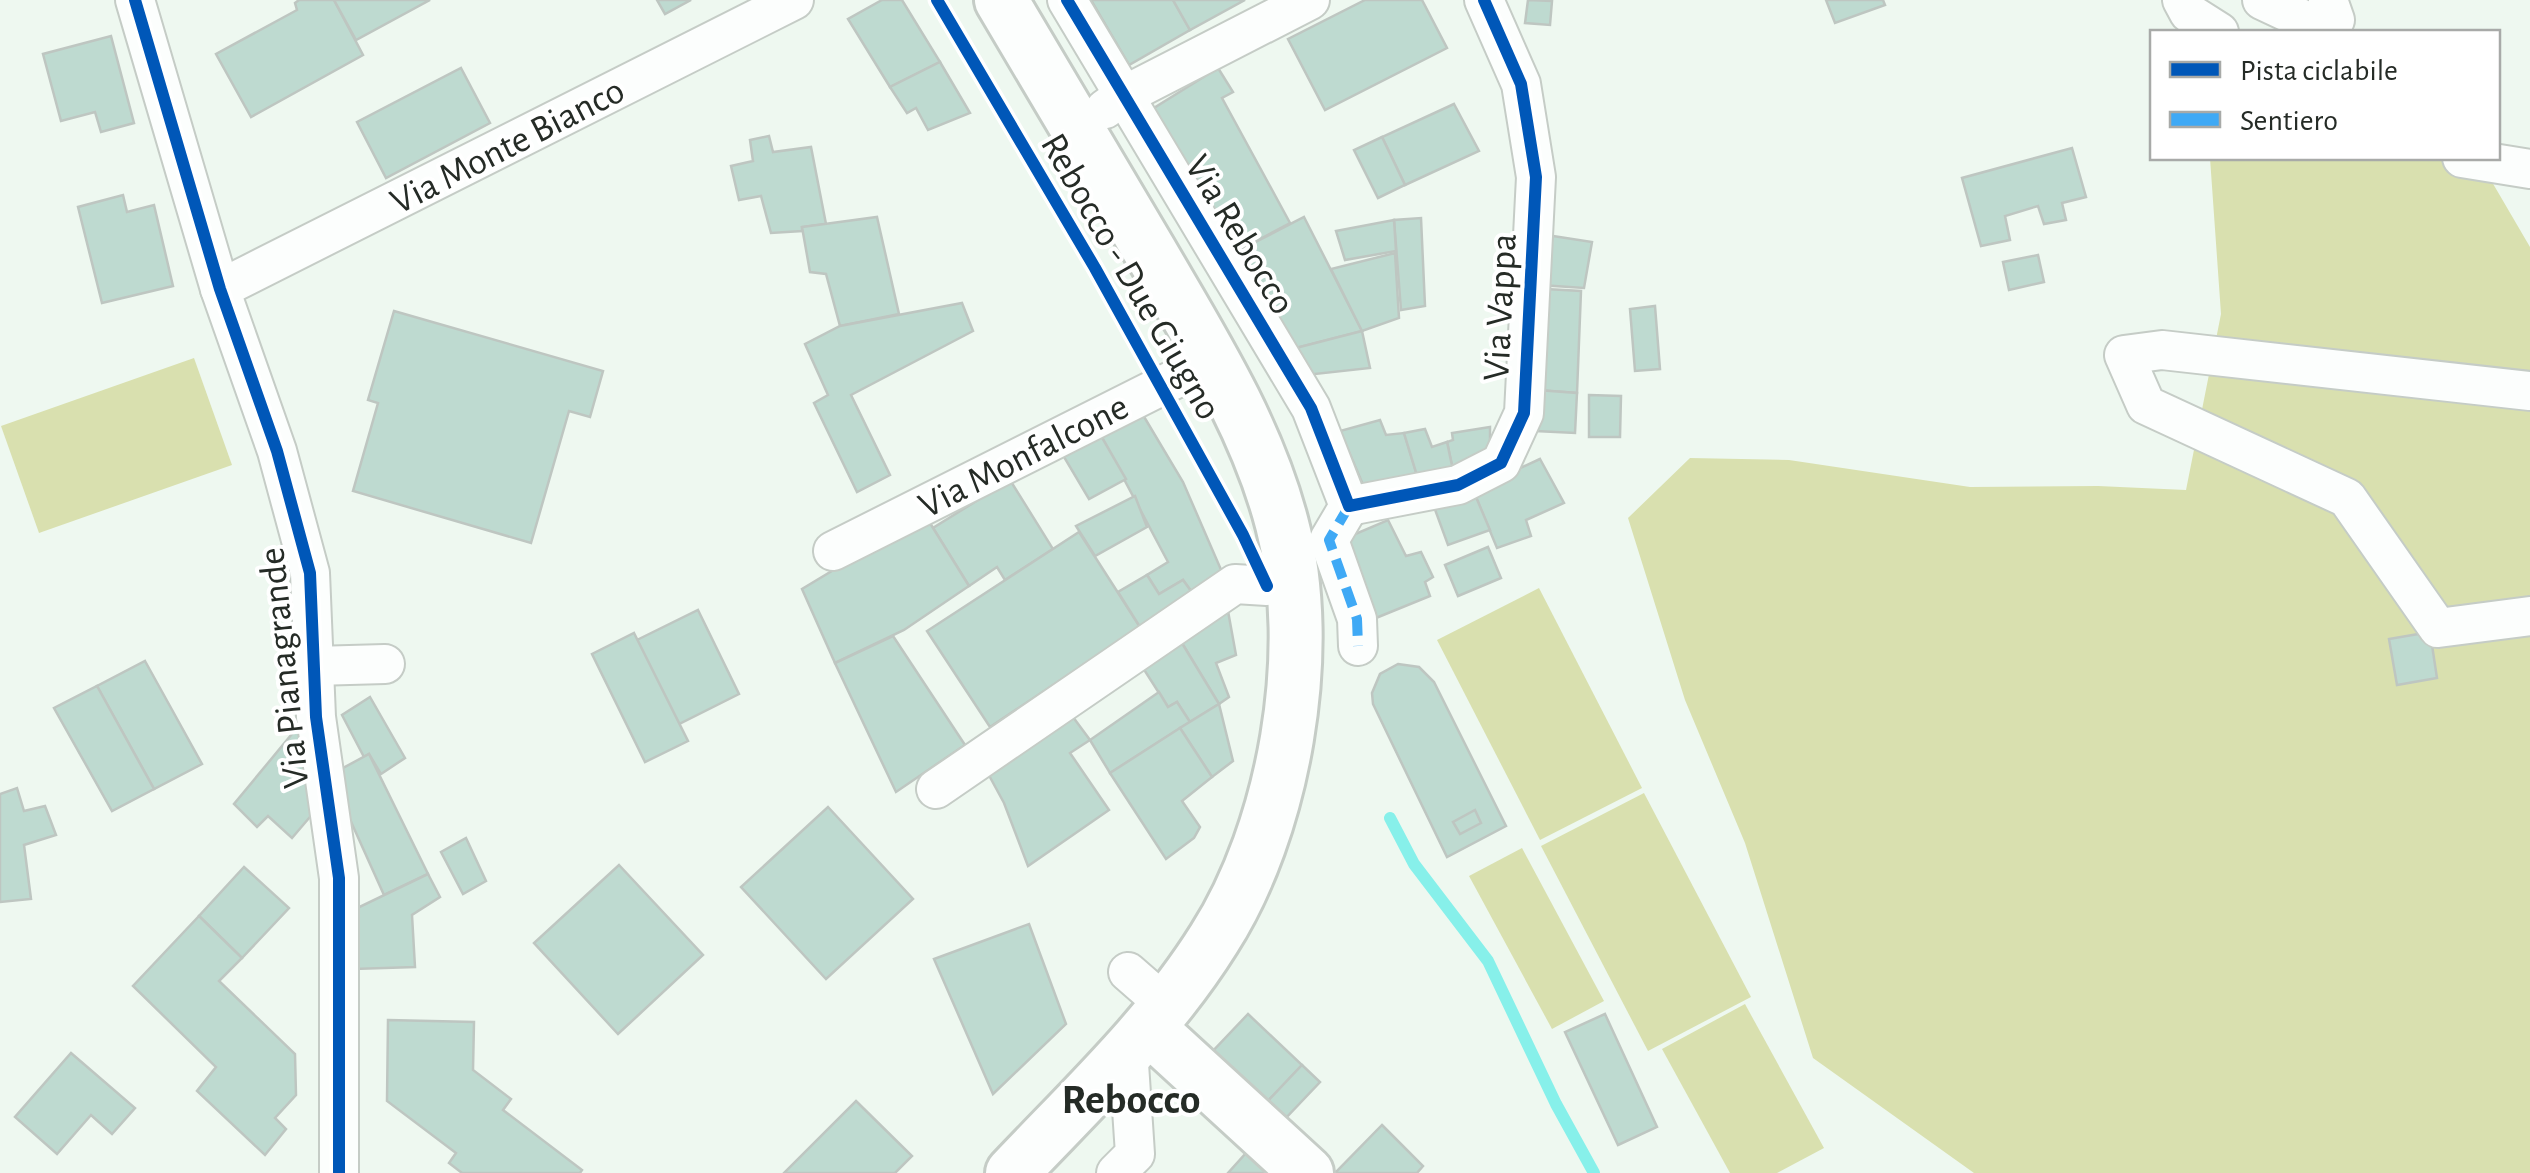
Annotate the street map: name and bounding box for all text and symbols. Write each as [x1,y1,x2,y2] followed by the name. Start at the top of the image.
[2150,30,2500,160] legend
[2240,56,2398,86] text: Pista ciclabile
[385,72,631,222] street label: Via Monte Bianco
[2240,106,2338,136] text: Sentiero
[1033,127,1228,427] street label: Rebocco - Due Giugno
[1177,149,1301,321] street label: Via Rebocco
[1478,232,1524,382] street label: Via Vappa
[913,388,1135,526] street label: Via Monfalcone
[253,545,317,790] street label: Via Pianagrande
[1062,1079,1200,1121] district label: Rebocco

